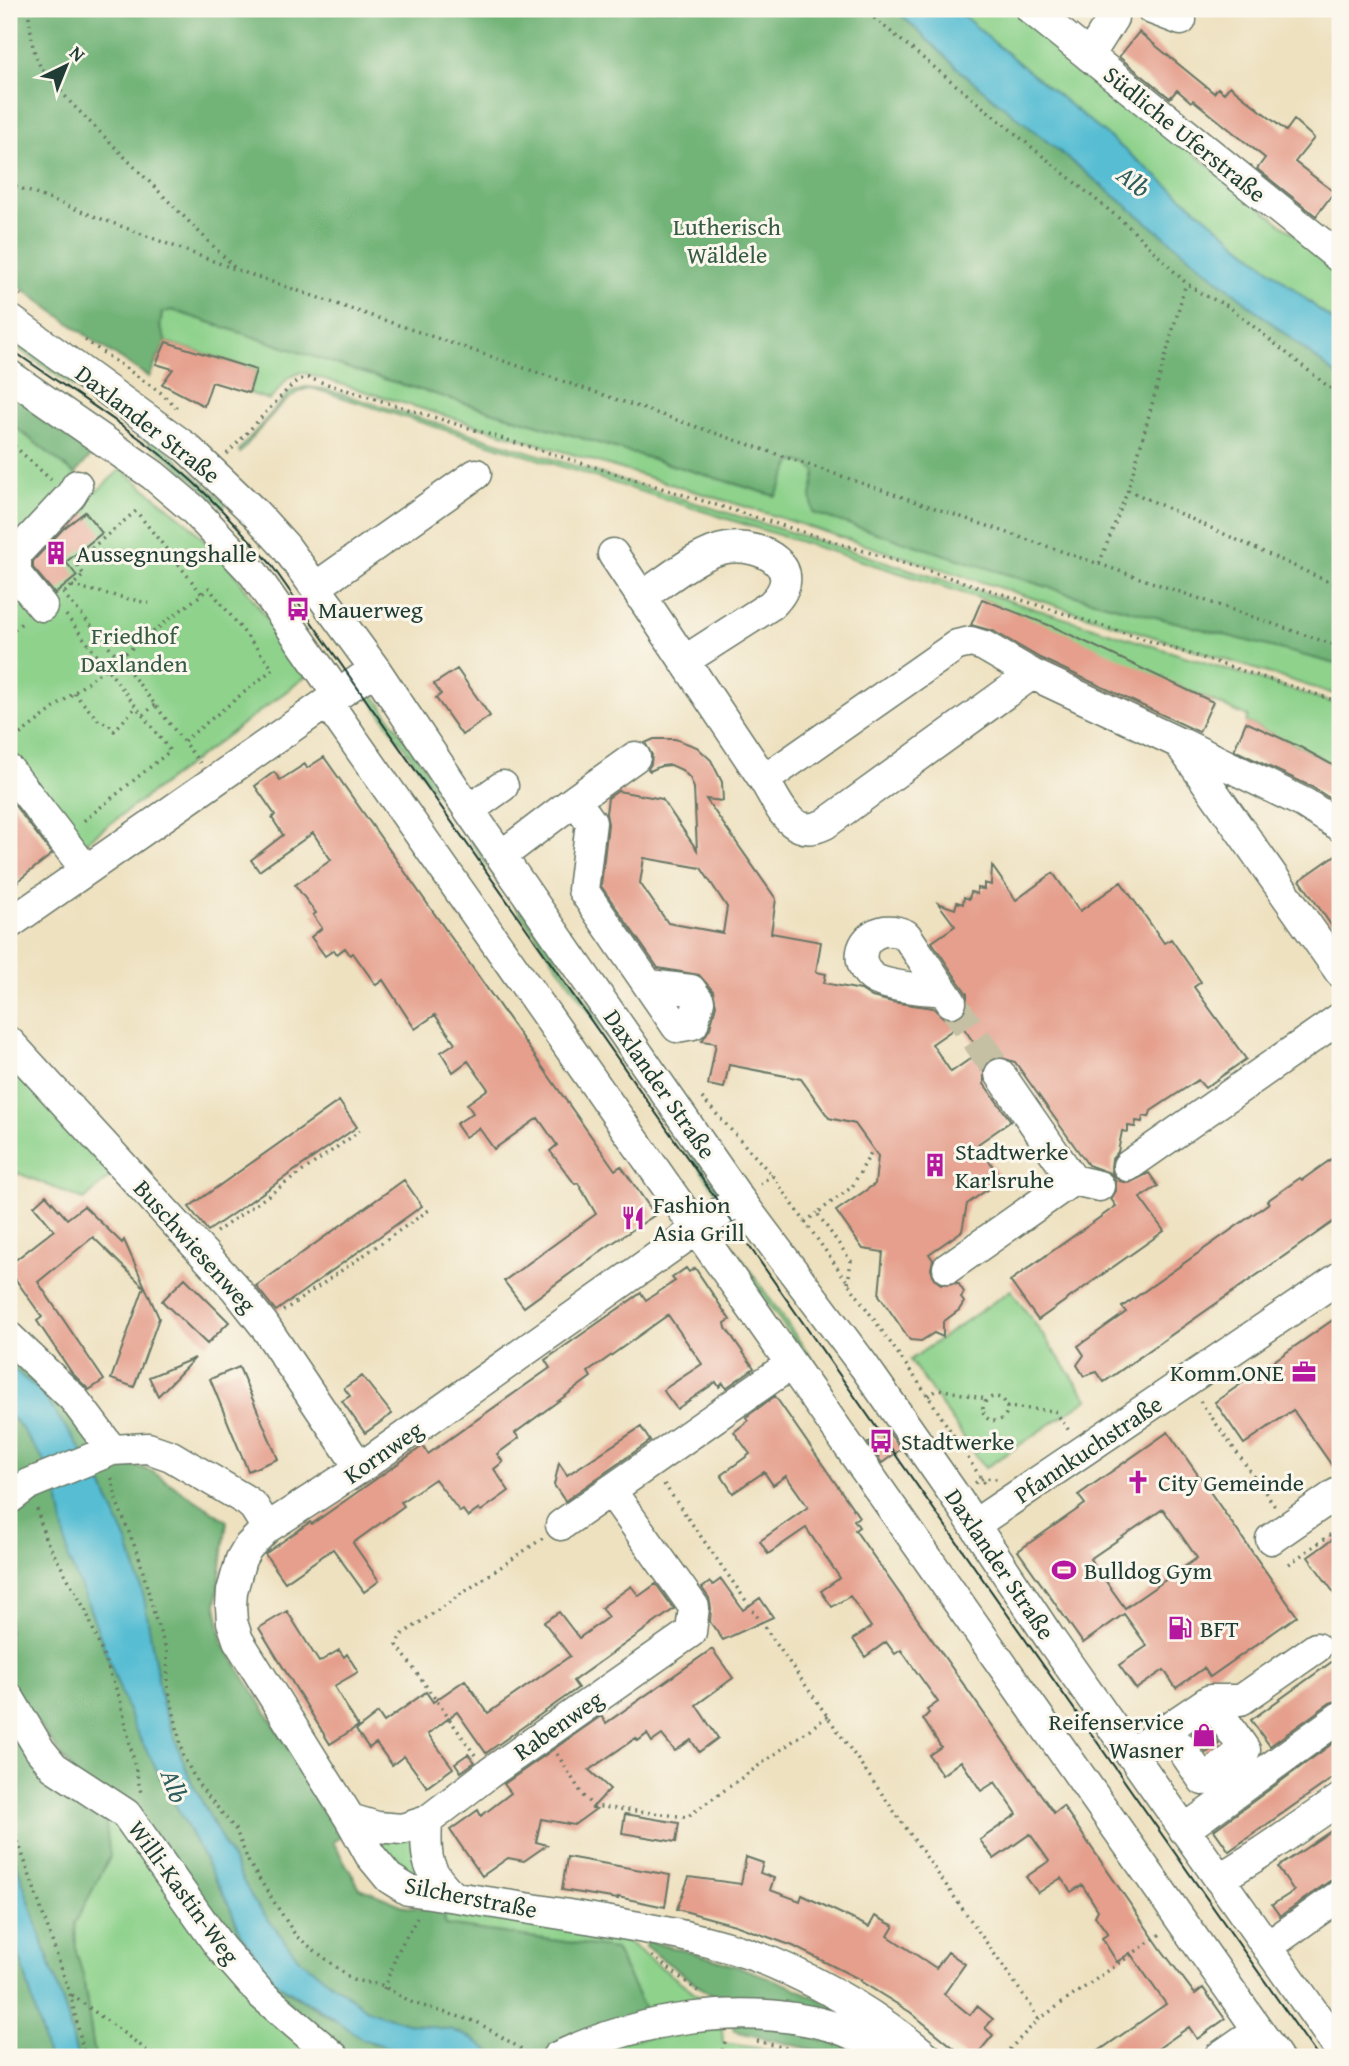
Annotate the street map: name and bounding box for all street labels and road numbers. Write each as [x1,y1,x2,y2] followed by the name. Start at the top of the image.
[1096,57,1274,211] street label: Südliche Uferstraße
[68,356,228,492] street label: Daxlander Straße
[595,1002,725,1166] street label: Daxlander Straße
[125,1172,265,1321] street label: Buschwiesenweg
[1007,1386,1169,1512] street label: Pfannkuchstraße
[336,1412,430,1492] street label: Kornweg
[936,1481,1064,1647] street label: Daxlander Straße
[506,1681,610,1769] street label: Rabenweg
[120,1813,248,1971] street label: Willi-Kastin-Weg
[402,1867,540,1927] street label: Silcherstraße

